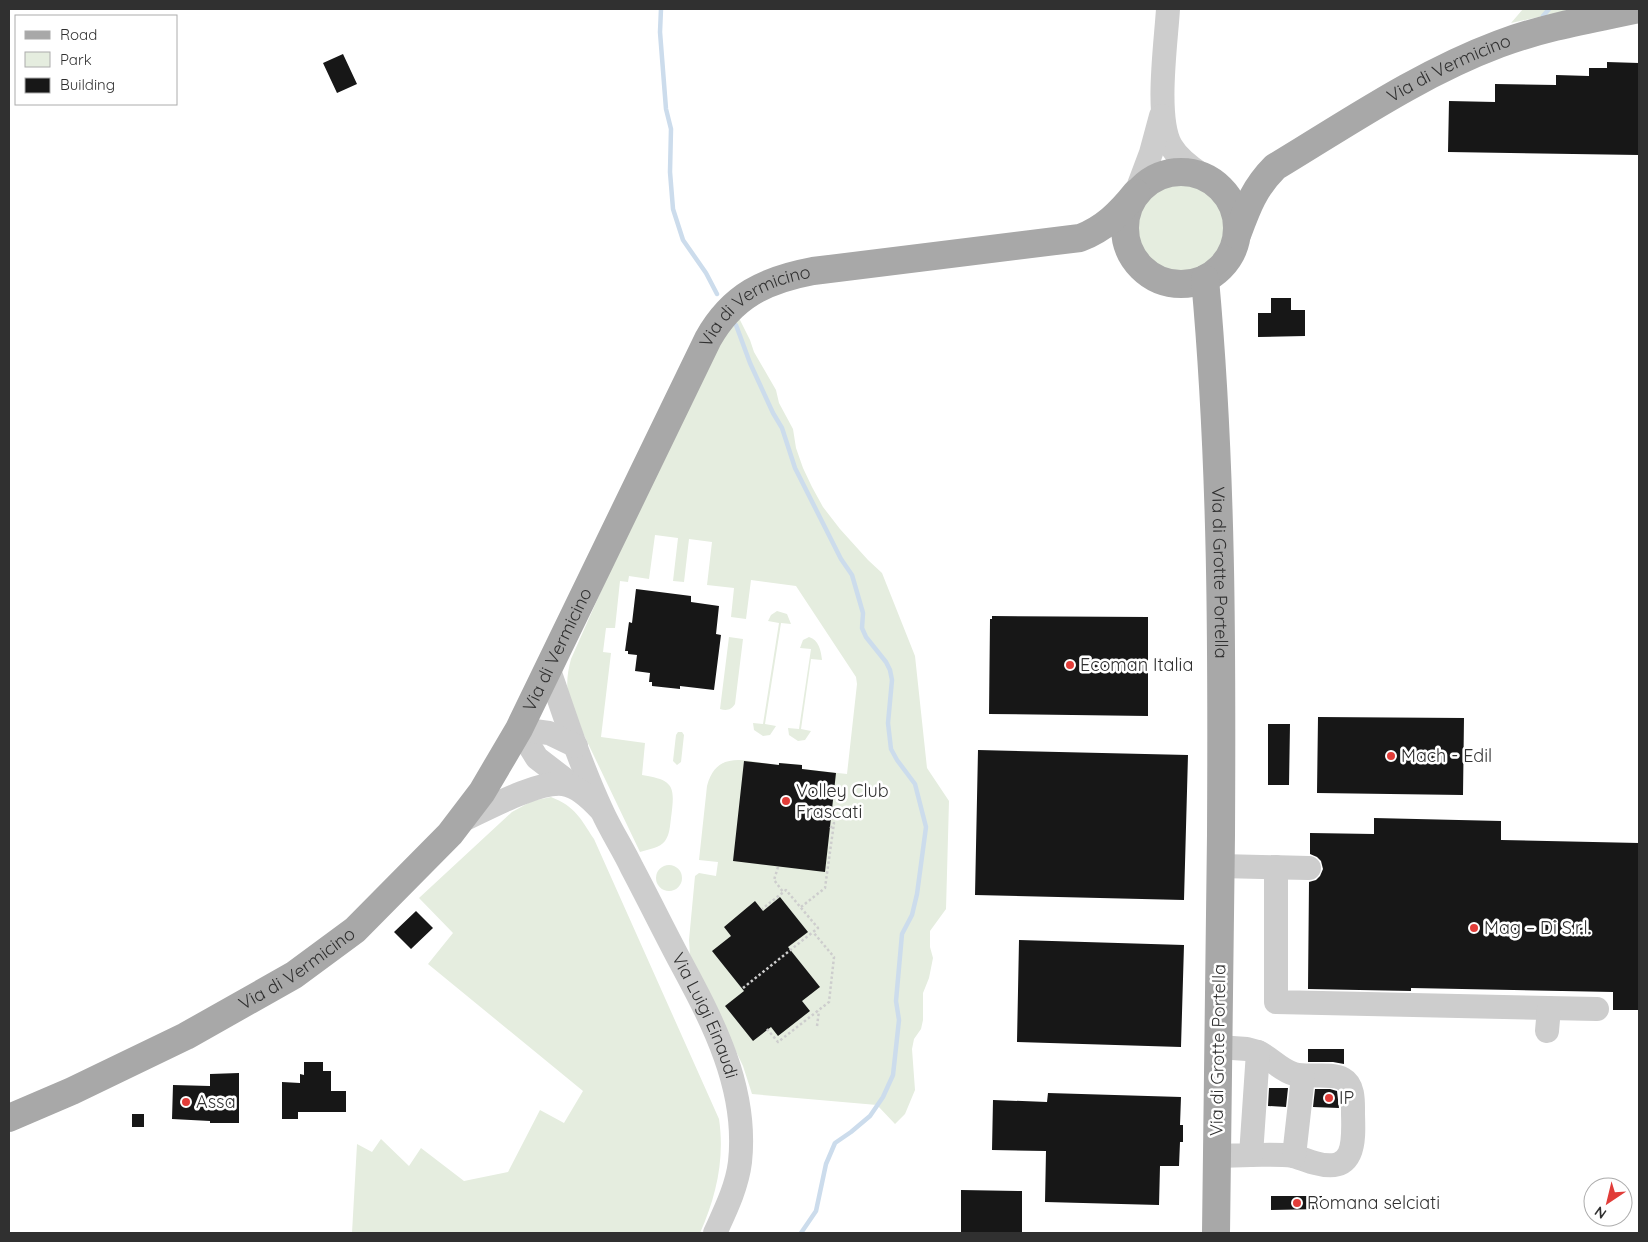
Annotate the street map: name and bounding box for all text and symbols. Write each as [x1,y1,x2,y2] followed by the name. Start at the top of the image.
[15,15,178,105] legend
[60,25,97,44] text: Road
[1383,29,1514,107] street label: Via di Vermicino
[60,50,92,69] text: Park
[60,75,115,94] text: Building
[694,260,812,351] street label: Via di Vermicino
[1207,486,1233,659] street label: Via di Grotte Portella
[517,584,597,715] street label: Via di Vermicino
[1080,653,1193,676] place label: Ecoman Italia
[1064,659,1076,671] marker: Ecoman Italia
[1401,744,1492,767] place label: Mach - Edil
[1385,750,1397,762] marker: Mach - Edil
[796,779,889,823] place label: Volley Club Frascati
[780,795,792,807] marker: Volley Club Frascati
[1484,916,1591,939] place label: Mag – Di S.r.l.
[234,922,359,1015] street label: Via di Vermicino
[1468,922,1480,934] marker: Mag – Di S.r.l.
[667,949,744,1081] street label: Via Luigi Einaudi
[1204,964,1231,1136] street label: Via di Grotte Portella
[1339,1086,1354,1109] place label: IP
[196,1090,236,1113] place label: Assa
[1323,1092,1335,1104] marker: IP
[180,1096,192,1108] marker: Assa
[1583,1177,1633,1227] north arrow
[1307,1191,1440,1214] place label: Romana selciati
[1291,1197,1303,1209] marker: Romana selciati
[1591,1202,1610,1223] text: N

